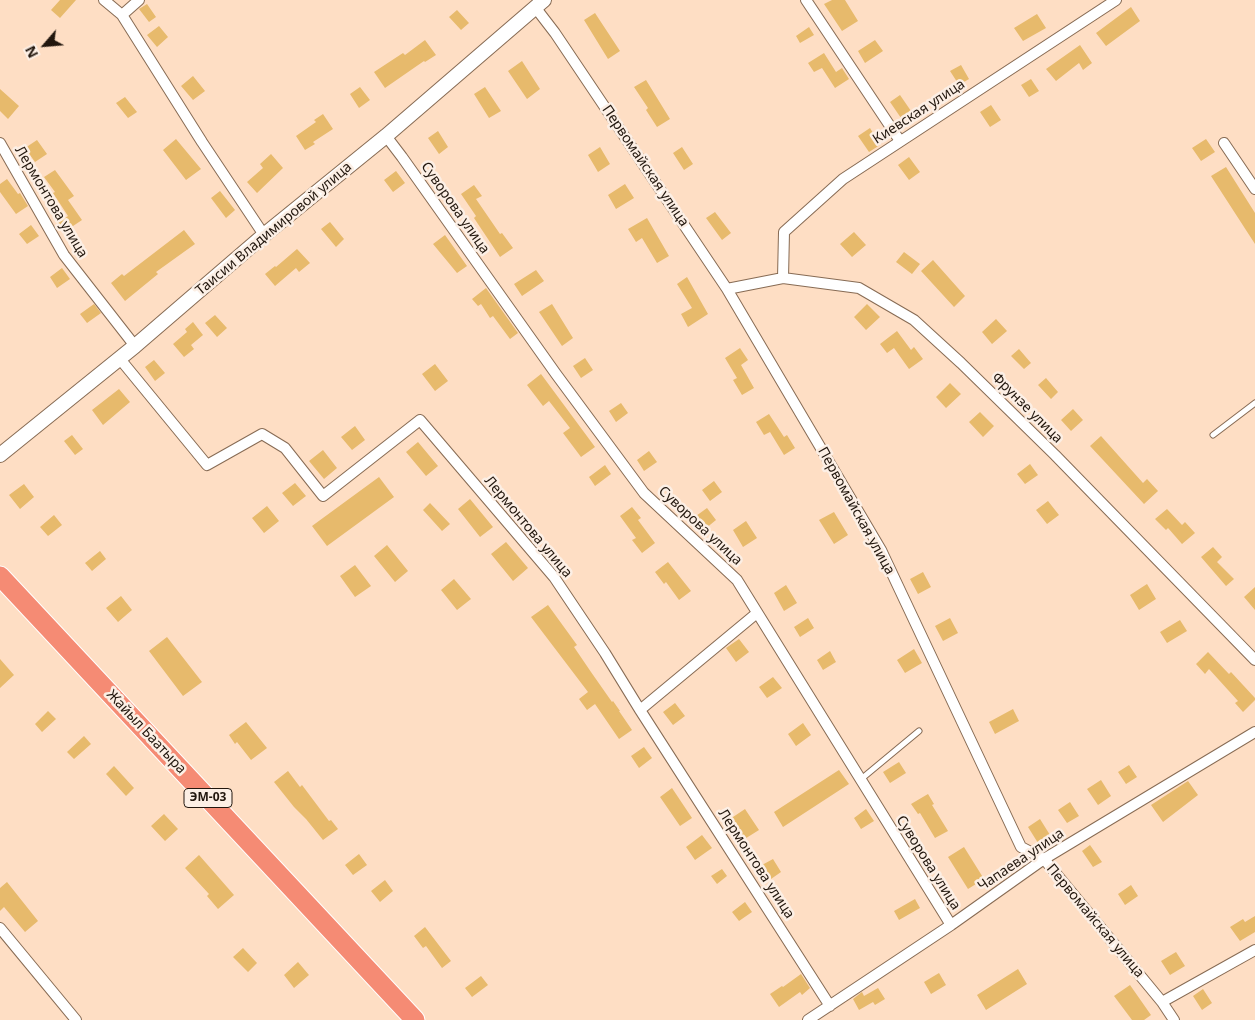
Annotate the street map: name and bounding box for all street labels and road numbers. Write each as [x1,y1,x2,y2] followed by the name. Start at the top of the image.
[870,76,968,148] street label: Киевская улица
[598,102,692,230] street label: Первомайская улица
[11,143,91,261] street label: Лермонтова улица
[193,159,355,299] street label: Таисии Владимировой улица
[417,159,493,257] street label: Суворова улица
[988,369,1066,447] street label: Фрунзе улица
[814,444,898,578] street label: Первомайская улица
[481,473,575,581] street label: Лермонтова улица
[655,483,745,569] street label: Суворова улица
[103,686,189,778] street label: Жайыл Баатыра
[184,788,232,808] road number: ЭМ-03
[714,806,798,922] street label: Лермонтова улица
[892,813,964,913] street label: Суворова улица
[975,825,1067,895] street label: Чапаева улица
[1043,861,1147,981] street label: Первомайская улица

